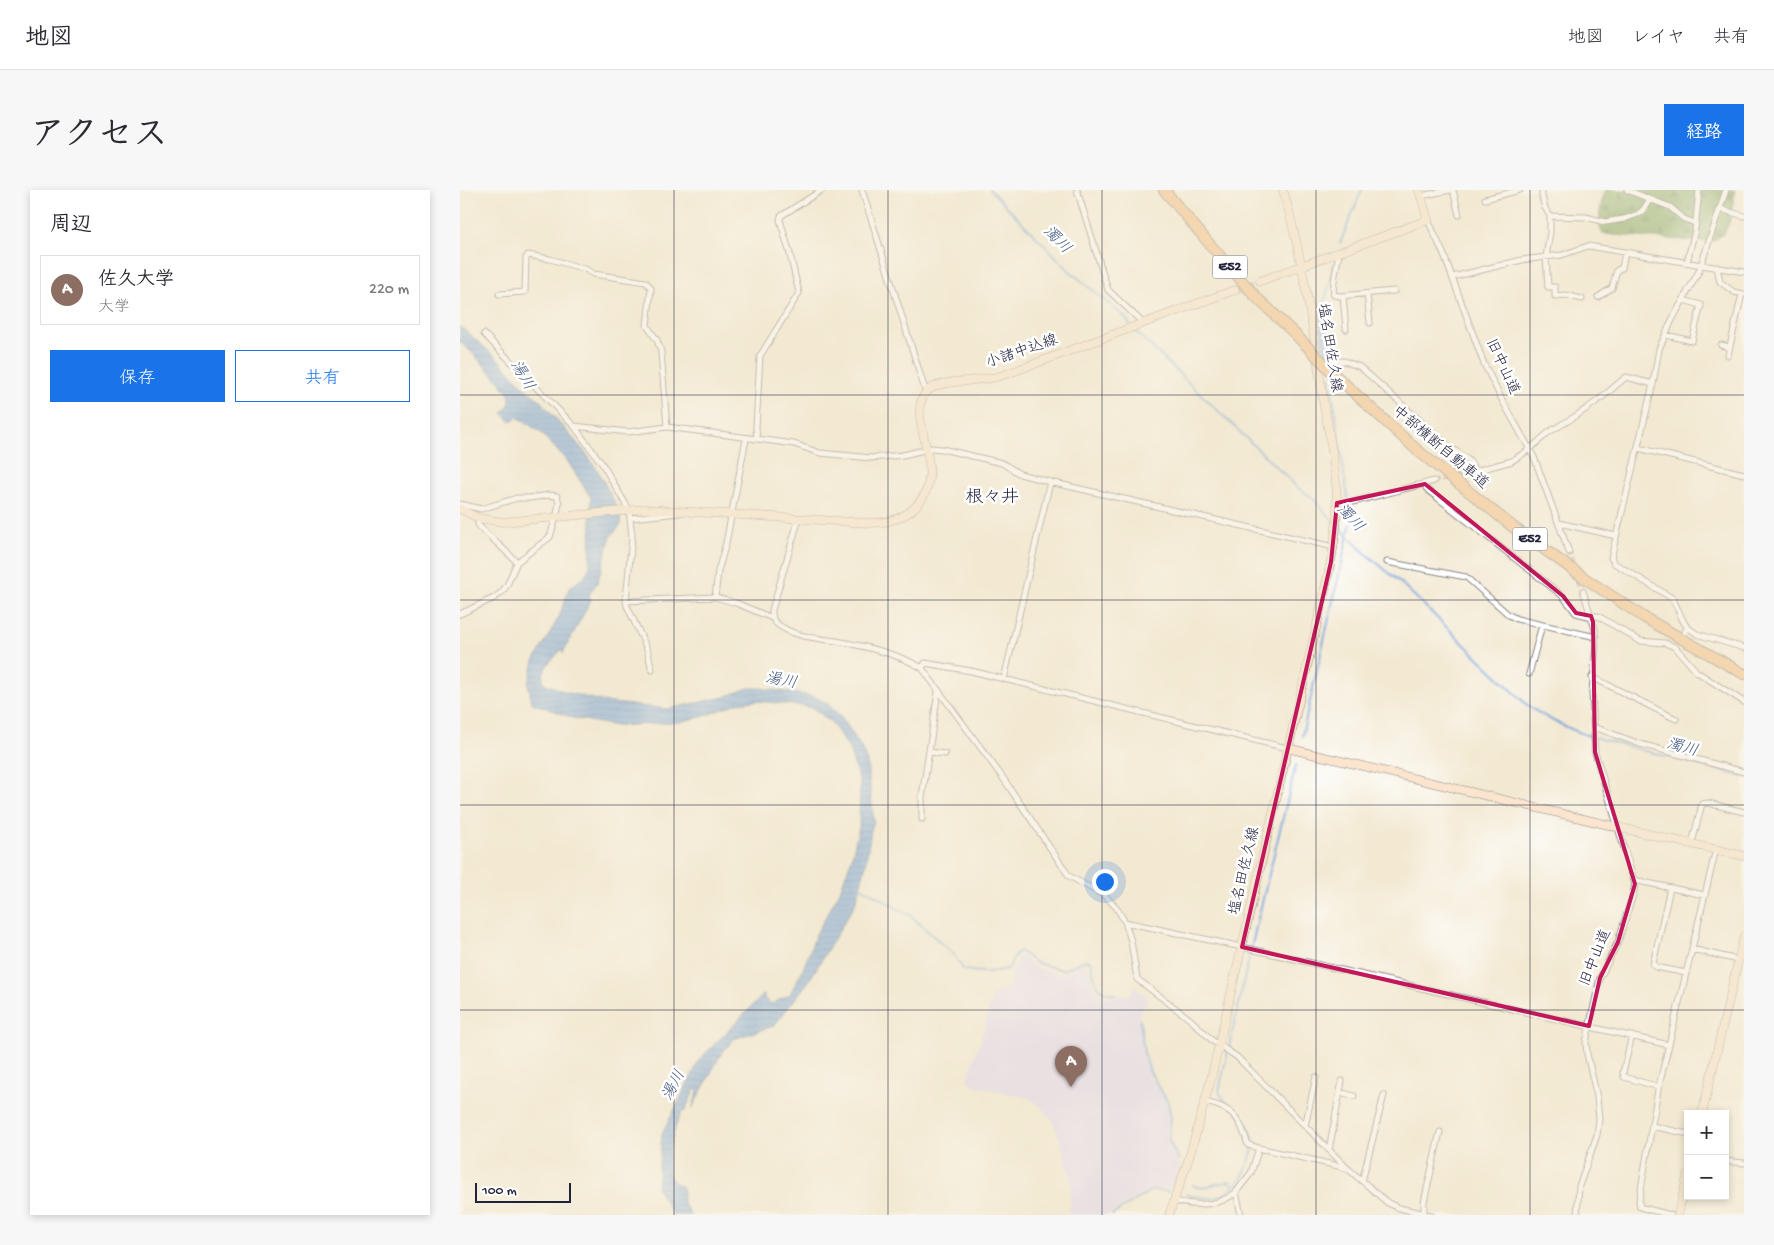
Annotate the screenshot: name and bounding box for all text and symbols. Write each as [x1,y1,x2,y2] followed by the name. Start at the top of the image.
[25,25,73,54] text: 地図
[1568,28,1604,49] text: 地図
[1632,28,1685,49] text: レイヤ
[1713,28,1749,49] text: 共有
[1664,104,1744,156] button: 経路
[30,117,168,158] text: アクセス
[50,214,92,239] text: 周辺
[1038,222,1075,259] water label: 濁川
[1212,256,1248,278] road number: E52
[98,269,174,292] text: 佐久大学
[62,281,72,300] text: A
[369,281,409,300] text: 220 m
[98,299,130,318] text: 大学
[1313,302,1346,394] street label: 塩名田佐久線
[983,330,1060,373] street label: 小諸中込線
[1481,336,1524,398] street label: 旧中山道
[50,350,225,402] button: 保存
[235,350,410,402] button: 共有
[505,357,538,395] water label: 湯川
[1388,402,1492,493] street label: 中部横断自動車道
[965,487,1019,509] district label: 根々井
[1331,500,1368,537] water label: 濁川
[1512,528,1548,550] road number: E52
[763,669,799,694] water label: 湯川
[1664,735,1700,762] water label: 濁川
[1225,825,1264,917] street label: 塩名田佐久線
[1092,869,1118,895] your location
[1575,926,1616,989] street label: 旧中山道
[1055,1046,1087,1087] pin: A
[658,1067,691,1105] water label: 湯川
[1684,1110,1729,1200] map controls
[1684,1110,1729,1155] button: +
[1684,1155,1729,1200] button: −
[475,1180,571,1203] scale bar
[482,1183,517,1200] text: 100 m

